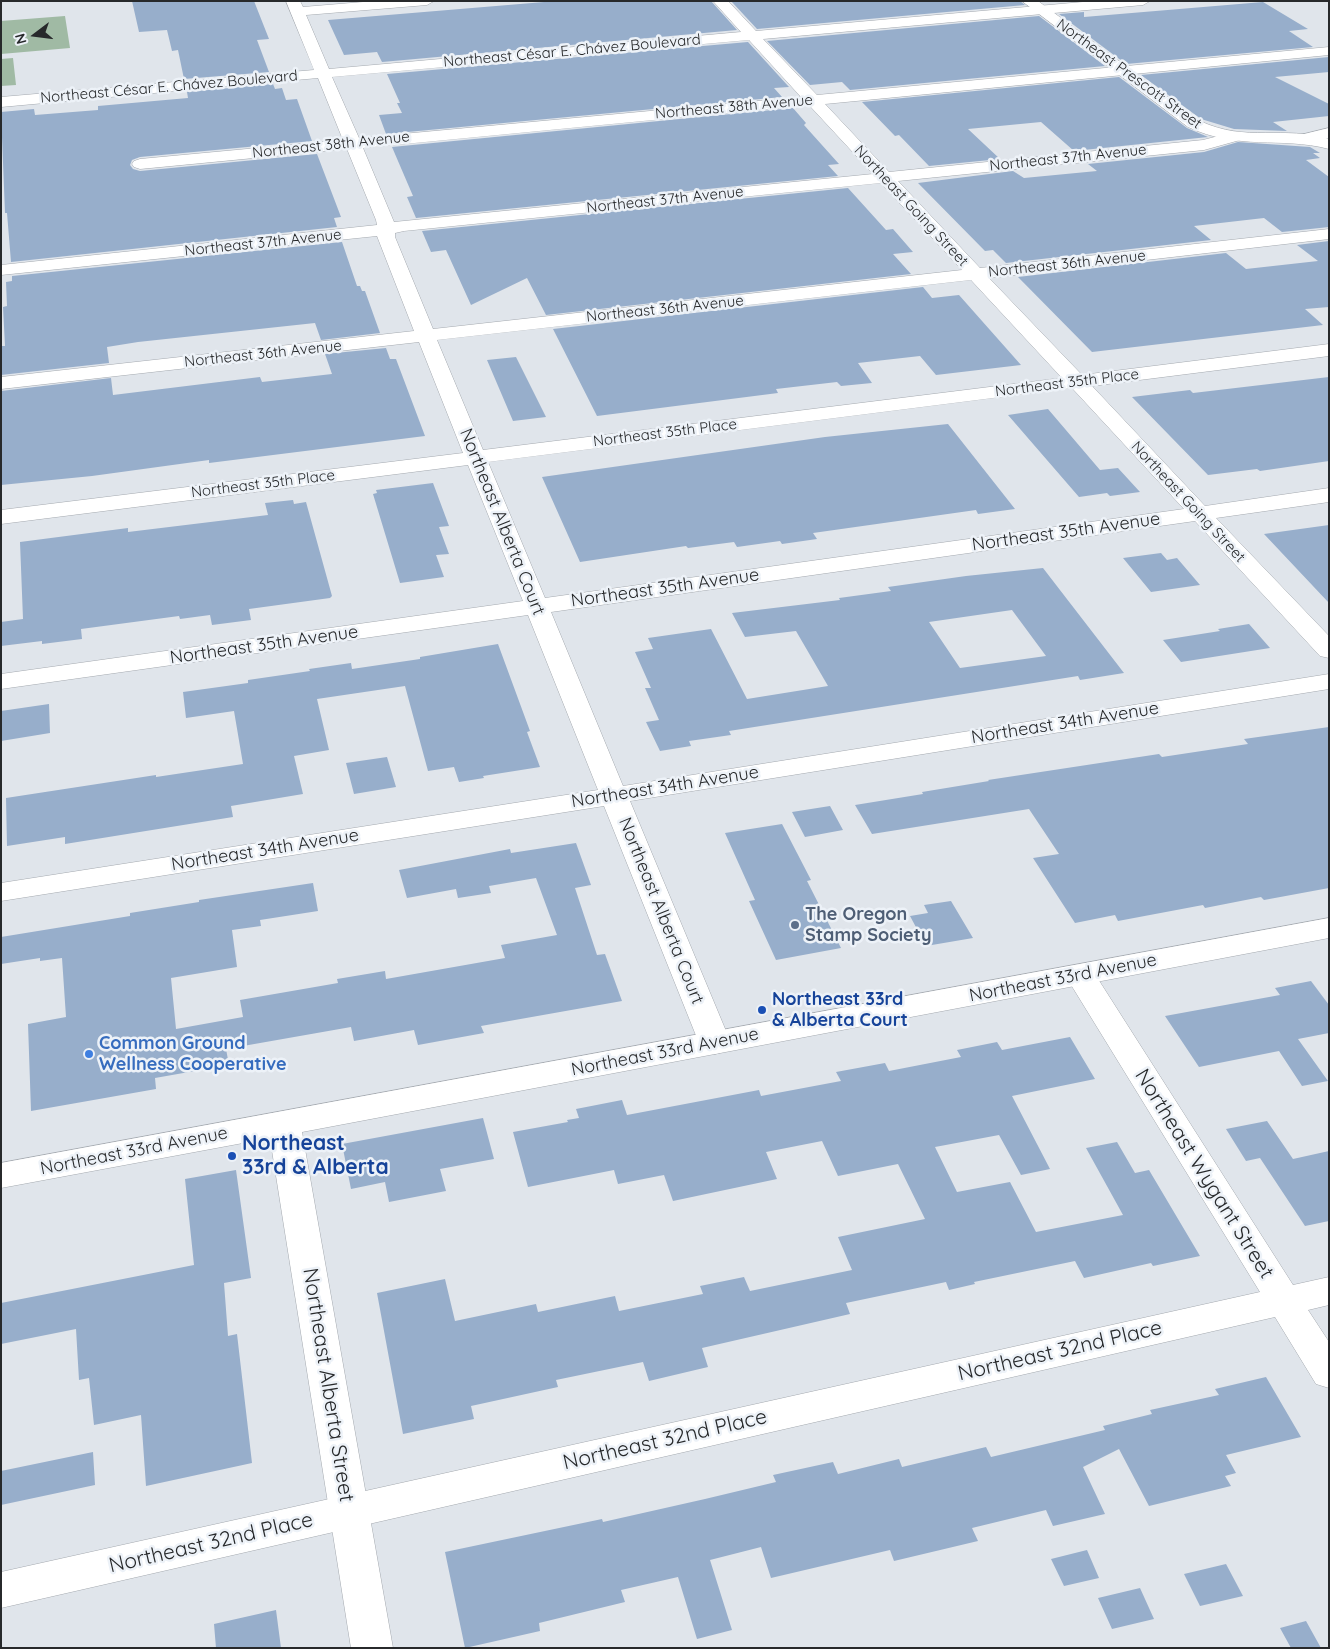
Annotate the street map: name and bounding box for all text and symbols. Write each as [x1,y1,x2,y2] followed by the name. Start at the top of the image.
[10,10,60,60] north arrow
[1053,15,1205,133] street label: Northeast Prescott Street
[443,31,701,71] street label: Northeast César E. Chávez Boulevard
[10,32,31,46] text: N
[40,67,298,107] street label: Northeast César E. Chávez Boulevard
[654,91,814,123] street label: Northeast 38th Avenue
[251,128,411,162] street label: Northeast 38th Avenue
[989,141,1147,175] street label: Northeast 37th Avenue
[850,142,972,270] street label: Northeast Going Street
[586,183,744,217] street label: Northeast 37th Avenue
[184,226,342,260] street label: Northeast 37th Avenue
[987,247,1147,281] street label: Northeast 36th Avenue
[585,292,745,326] street label: Northeast 36th Avenue
[183,337,343,371] street label: Northeast 36th Avenue
[994,365,1140,401] street label: Northeast 35th Place
[592,415,738,451] street label: Northeast 35th Place
[455,425,549,619] street label: Northeast Alberta Court
[1127,438,1249,566] street label: Northeast Going Street
[190,466,336,502] street label: Northeast 35th Place
[970,508,1162,556] street label: Northeast 35th Avenue
[569,564,761,612] street label: Northeast 35th Avenue
[168,621,360,669] street label: Northeast 35th Avenue
[970,698,1160,748] street label: Northeast 34th Avenue
[570,762,760,812] street label: Northeast 34th Avenue
[614,814,708,1008] street label: Northeast Alberta Court
[170,825,360,875] street label: Northeast 34th Avenue
[805,904,931,946] place label: The Oregon Stamp Society
[789,919,801,931] marker: The Oregon Stamp Society
[967,949,1159,1007] street label: Northeast 33rd Avenue
[772,989,908,1032] place label: Northeast 33rd & Alberta Court
[756,1004,768,1016] marker: Northeast 33rd & Alberta Court
[569,1023,761,1081] street label: Northeast 33rd Avenue
[99,1033,287,1076] place label: Common Ground Wellness Cooperative
[83,1048,95,1060] marker: Common Ground Wellness Cooperative
[1129,1065,1279,1283] street label: Northeast Wygant Street
[38,1122,230,1180] street label: Northeast 33rd Avenue
[242,1131,389,1181] place label: Northeast 33rd & Alberta
[226,1150,238,1162] marker: Northeast 33rd & Alberta
[297,1266,359,1504] street label: Northeast Alberta Street
[956,1315,1164,1387] street label: Northeast 32nd Place
[561,1404,769,1476] street label: Northeast 32nd Place
[107,1507,315,1579] street label: Northeast 32nd Place

